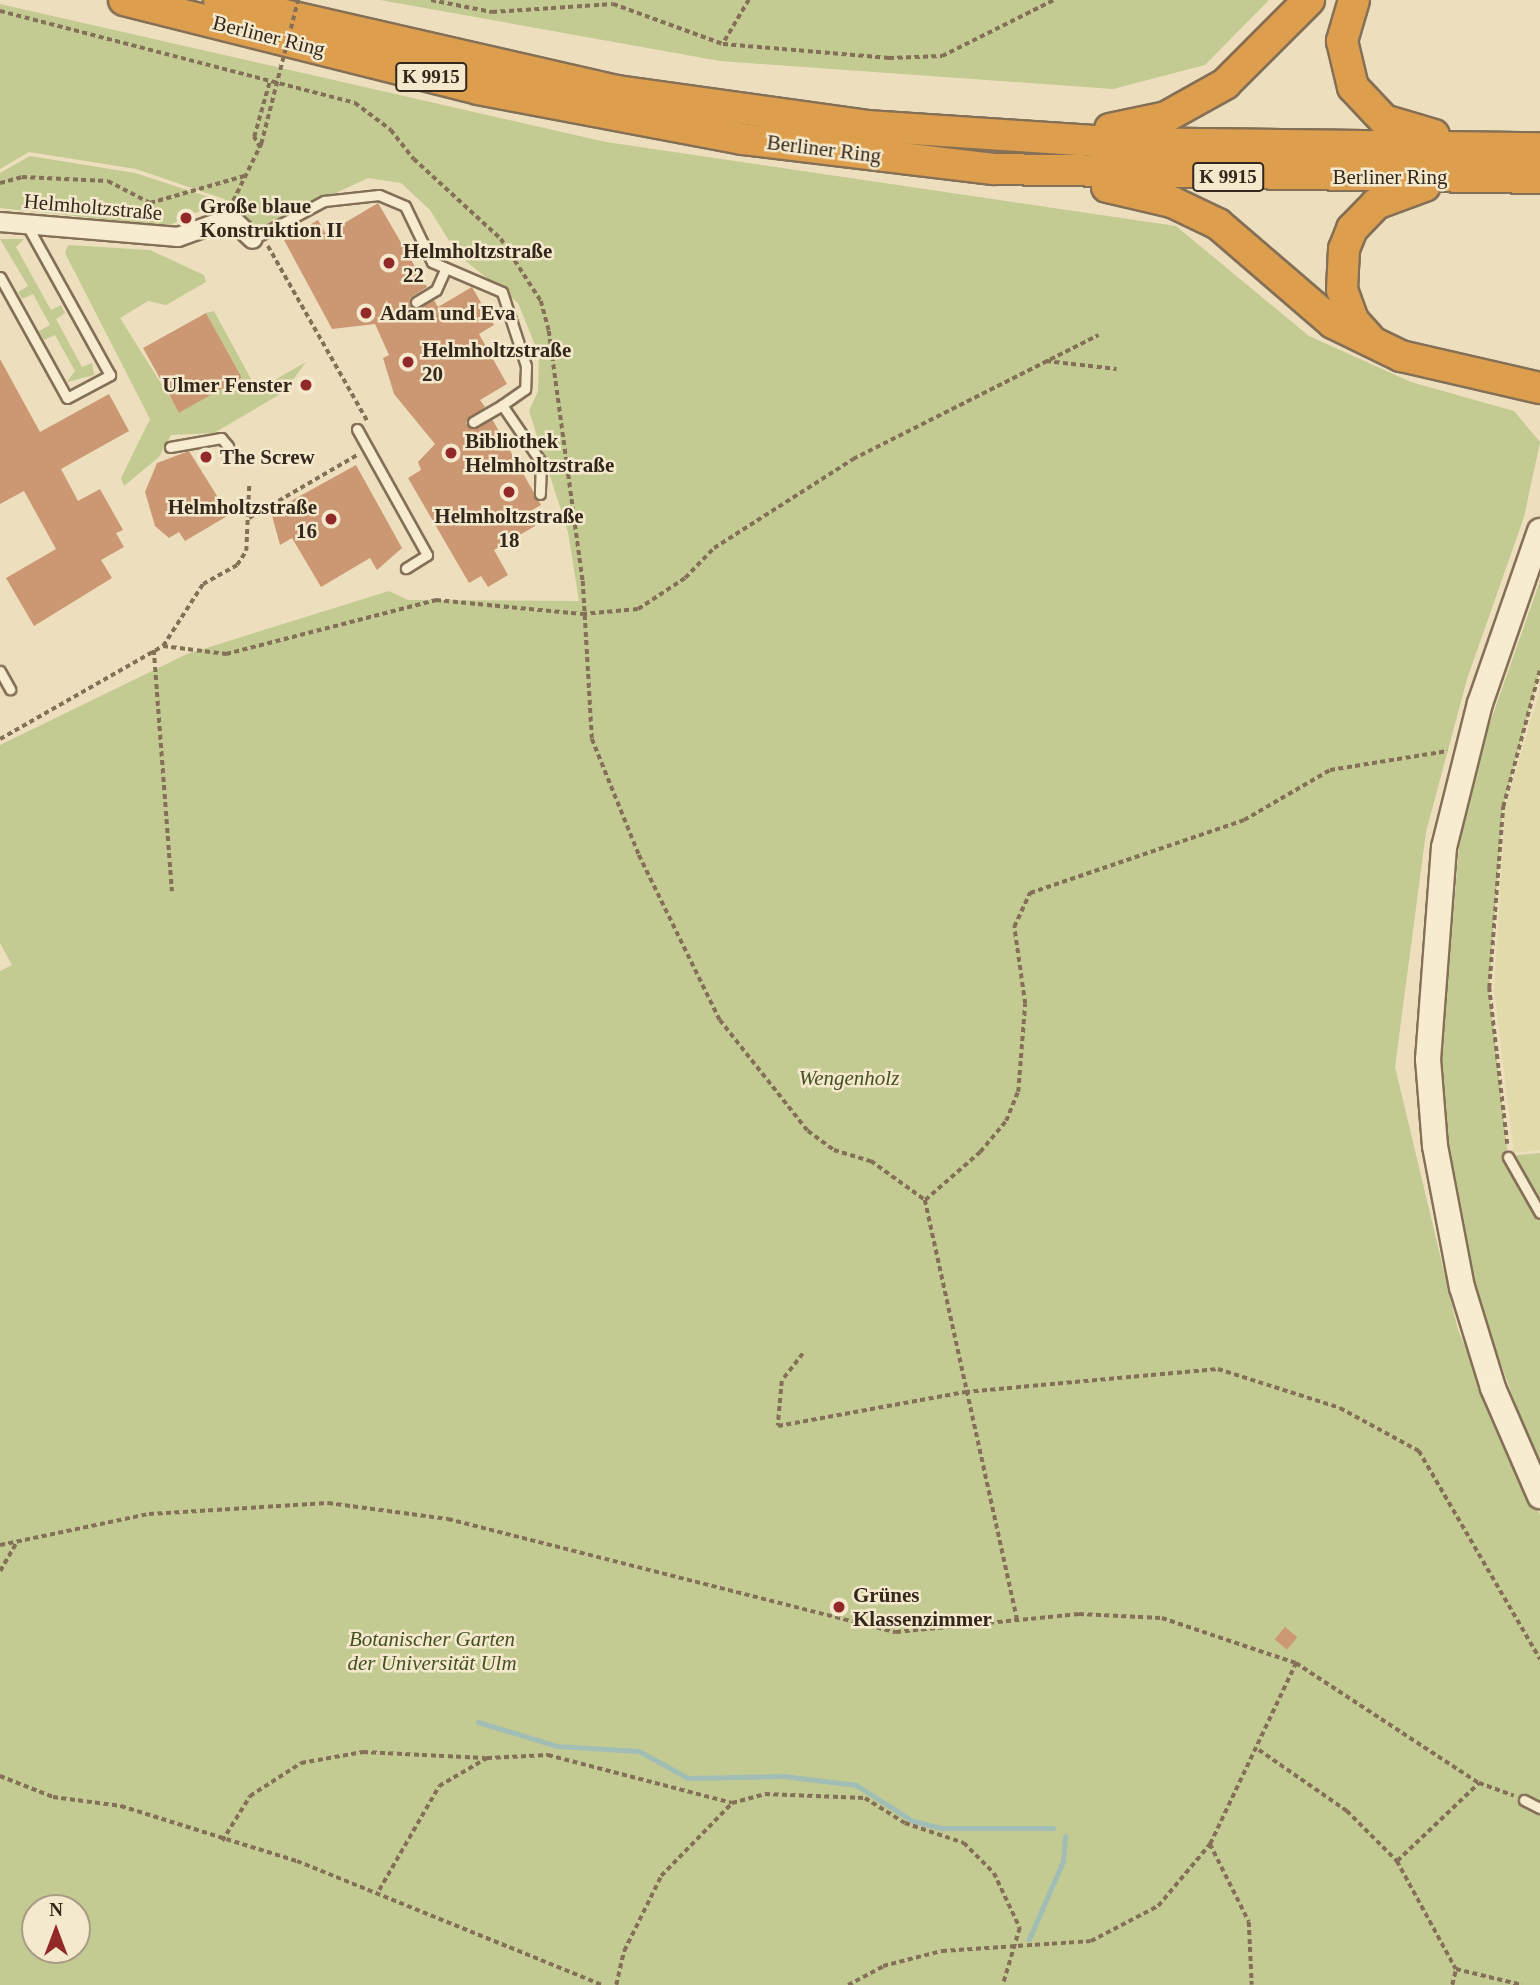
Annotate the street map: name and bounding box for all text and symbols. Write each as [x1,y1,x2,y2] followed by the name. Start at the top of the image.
[210,10,328,62] street label: Berliner Ring
[394,61,468,92] road number: K 9915
[765,129,883,169] street label: Berliner Ring
[1191,162,1265,192] road number: K 9915
[1333,164,1447,190] street label: Berliner Ring
[23,188,163,226] street label: Helmholtzstraße
[200,193,343,243] place label: Große blaue Konstruktion II
[178,210,194,226] marker: Große blaue Konstruktion II
[403,238,552,288] place label: Helmholtzstraße 22
[381,255,397,271] marker: Helmholtzstraße 22
[380,300,515,326] place label: Adam und Eva
[358,305,374,321] marker: Adam und Eva
[422,337,571,387] place label: Helmholtzstraße 20
[400,354,416,370] marker: Helmholtzstraße 20
[162,372,292,398] place label: Ulmer Fenster
[298,377,314,393] marker: Ulmer Fenster
[465,428,614,478] place label: Bibliothek Helmholtzstraße
[220,444,315,470] place label: The Screw
[443,445,459,461] marker: Bibliothek Helmholtzstraße
[198,449,214,465] marker: The Screw
[501,484,517,500] marker: Helmholtzstraße 18
[168,494,317,544] place label: Helmholtzstraße 16
[434,503,584,553] place label: Helmholtzstraße 18
[323,511,339,527] marker: Helmholtzstraße 16
[799,1065,899,1091] park label: Wengenholz
[853,1582,992,1632] place label: Grünes Klassenzimmer
[831,1599,847,1615] marker: Grünes Klassenzimmer
[347,1626,517,1676] park label: Botanischer Garten der Universität Ulm
[21,1894,91,1964] north arrow
[49,1899,63,1920] text: N

